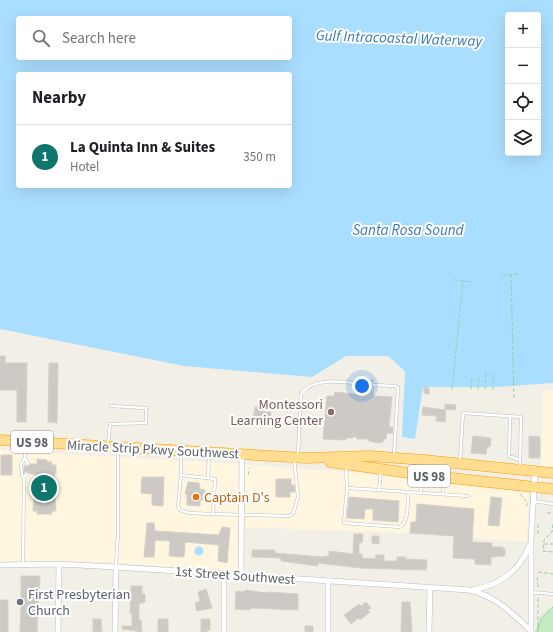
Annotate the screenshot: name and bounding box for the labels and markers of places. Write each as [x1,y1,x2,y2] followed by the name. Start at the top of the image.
[230,395,323,431] place label: Montessori Learning Center
[326,407,336,417] marker: Montessori Learning Center
[31,473,57,503] pin: 1
[204,488,270,508] place label: Captain D's
[191,492,201,502] marker: Captain D's
[28,585,130,621] place label: First Presbyterian Church
[15,597,25,607] marker: First Presbyterian Church

